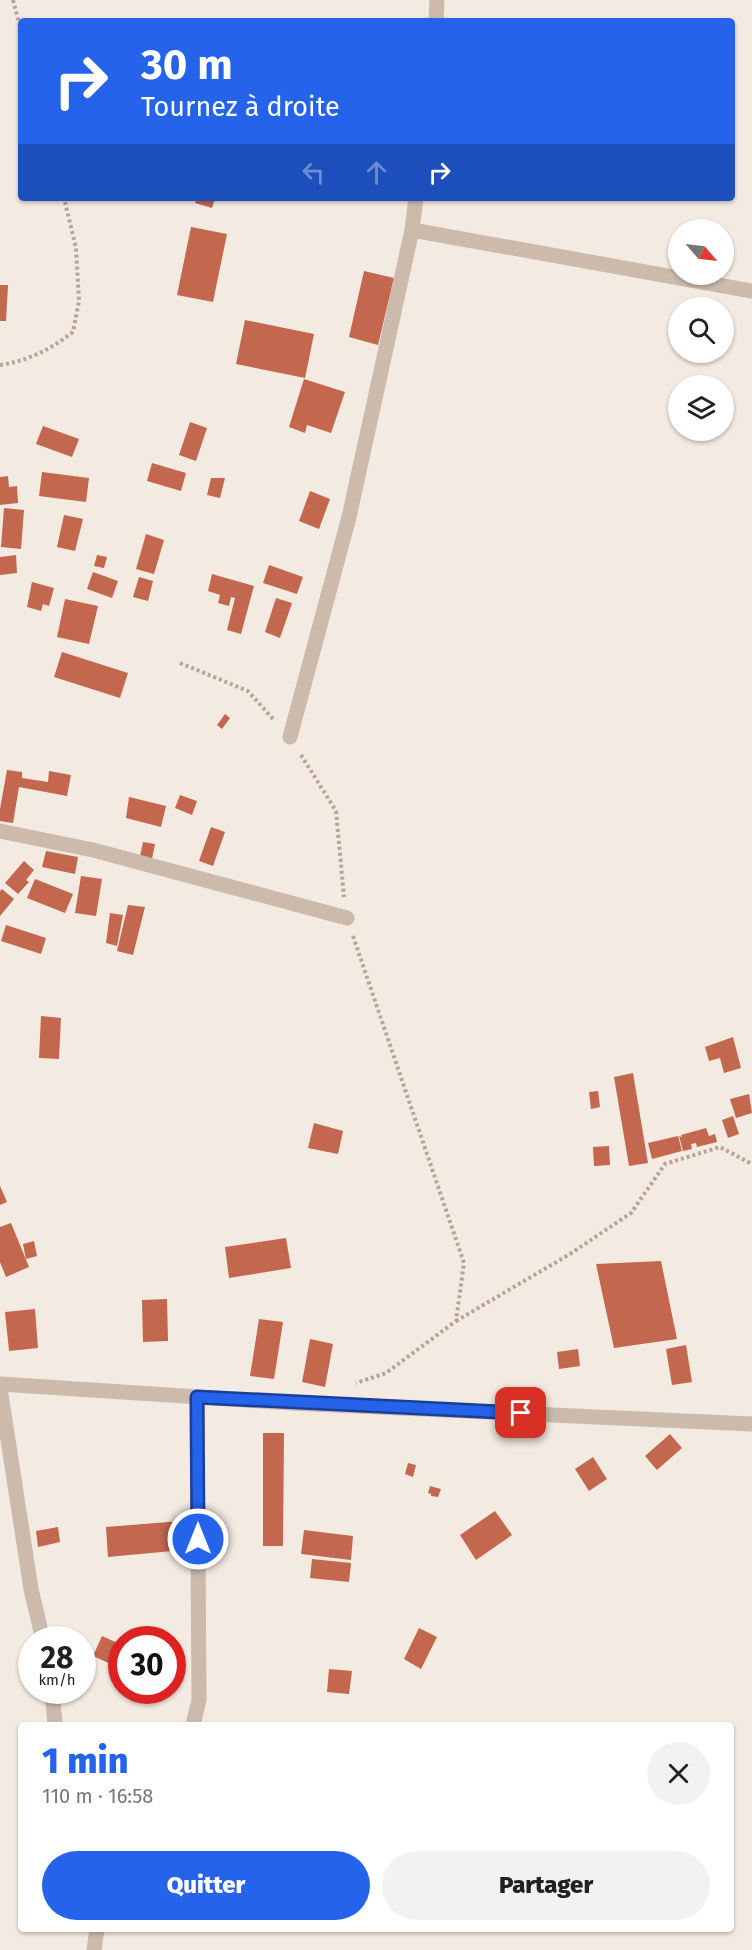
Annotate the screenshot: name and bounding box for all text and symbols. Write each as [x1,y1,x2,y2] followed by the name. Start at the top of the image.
[141,40,233,90] text: 30 m
[42,42,120,120] icon: right
[141,91,340,123] text: Tournez à droite
[297,156,330,189] icon: left
[360,156,393,189] icon: ahead
[423,156,456,189] icon: right
[668,219,734,285] north arrow
[668,219,734,441] map controls
[668,297,734,363] button: search
[668,375,734,441] button: layers
[495,1387,546,1438] pin
[504,1396,537,1429] icon: arrive
[166,1507,230,1571] position arrow
[108,1626,186,1704] speed limit sign: 30
[41,1640,73,1676] text: 28
[38,1671,76,1689] text: km/h
[42,1739,128,1783] text: 1 min
[647,1742,710,1805] button: close
[42,1784,153,1808] text: 110 m · 16:58
[42,1851,370,1920] button: Quitter
[382,1851,710,1920] button: Partager

